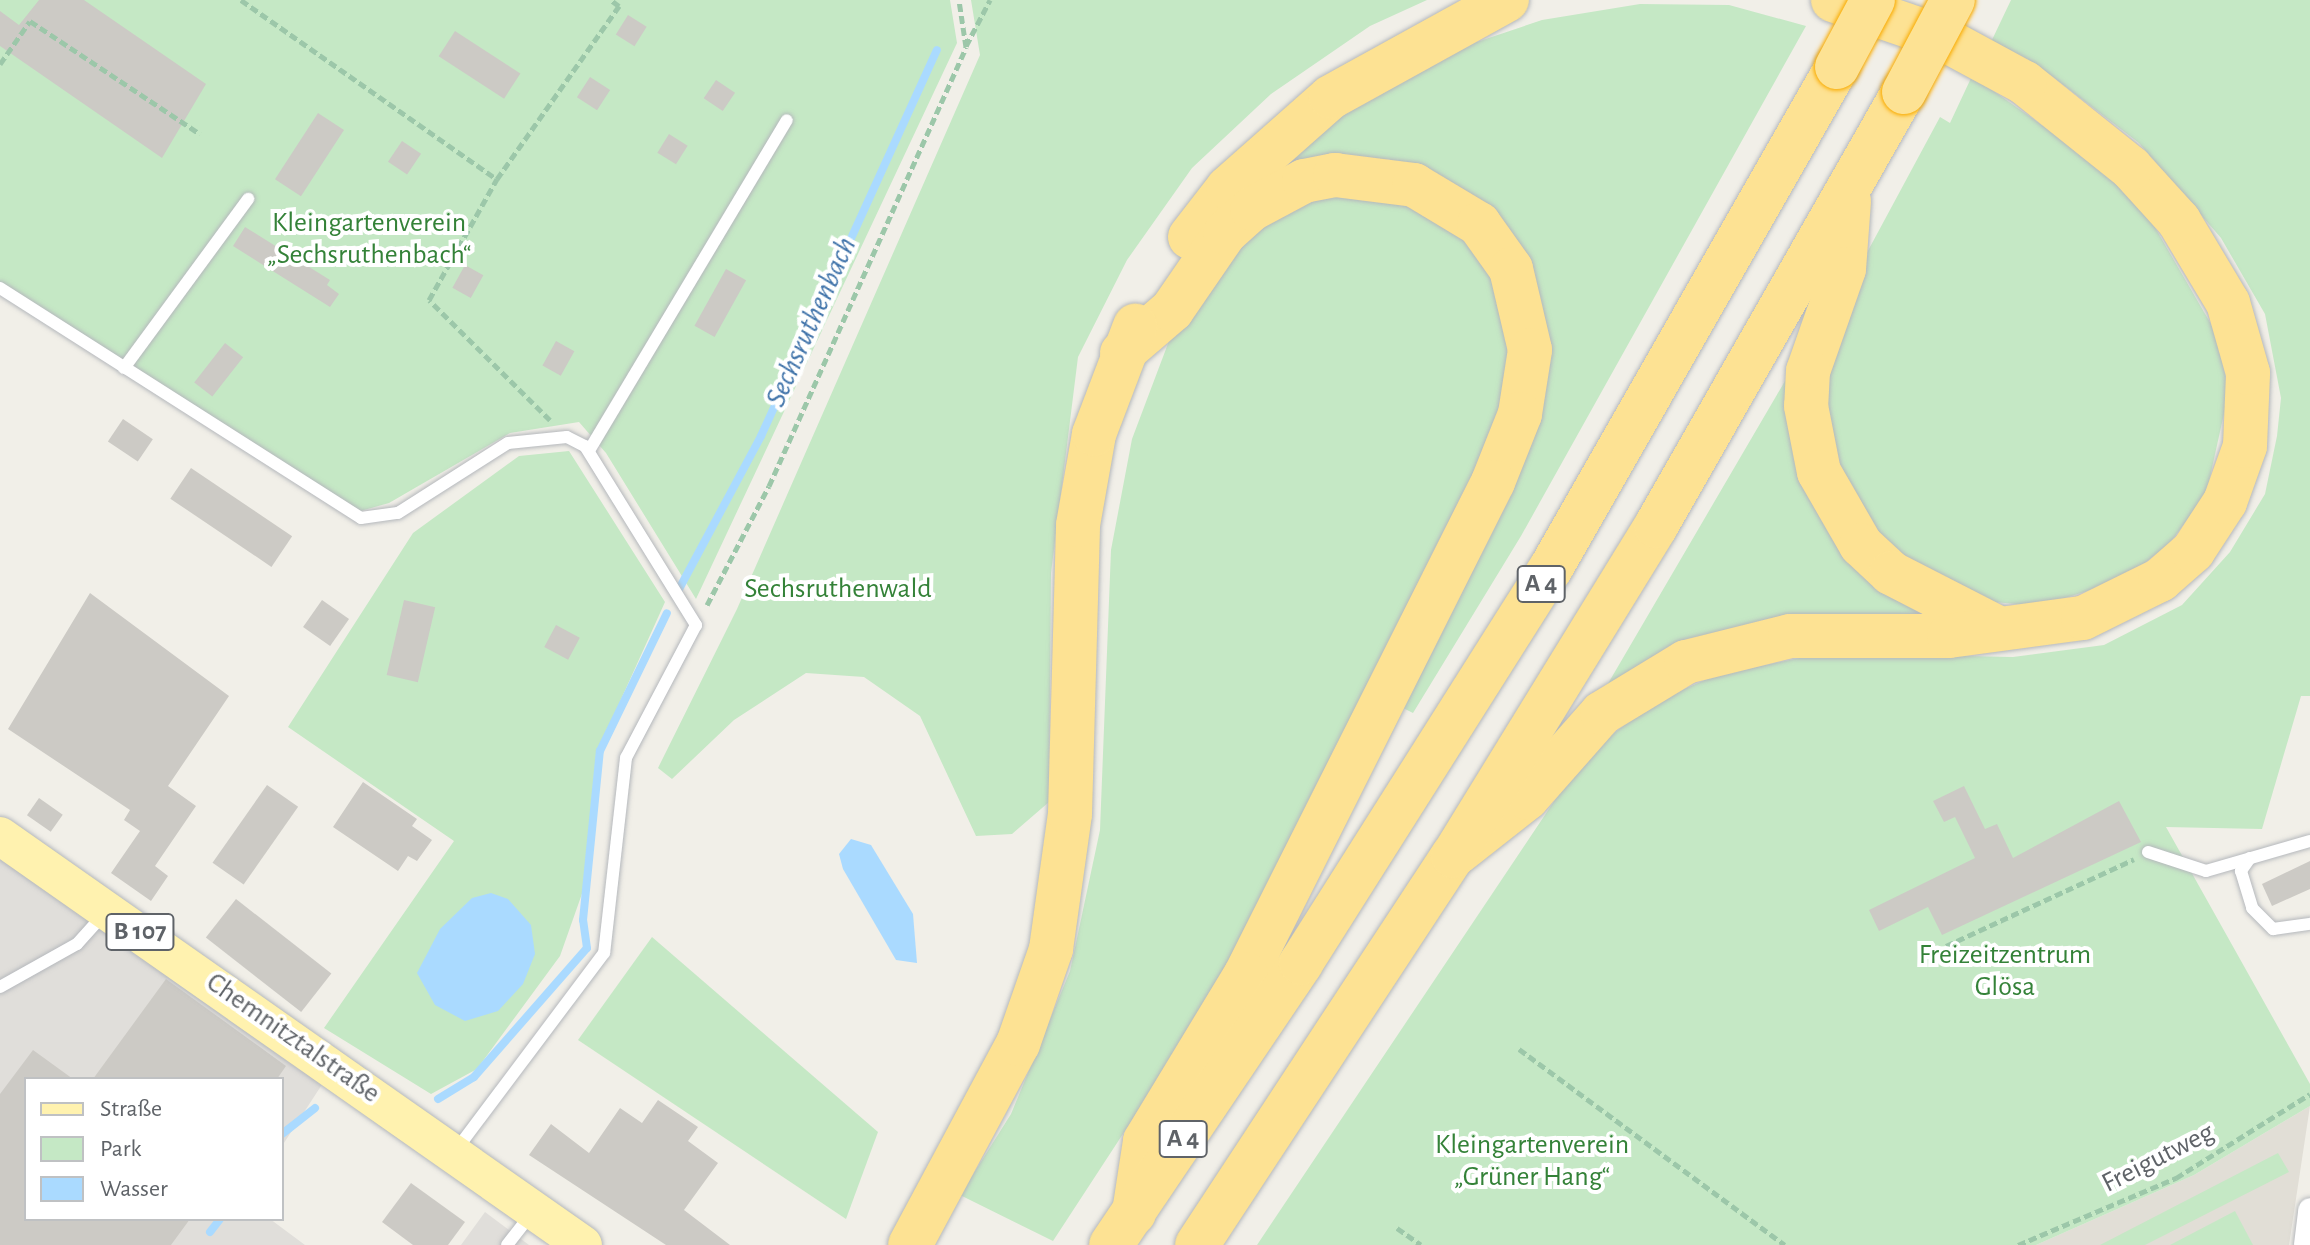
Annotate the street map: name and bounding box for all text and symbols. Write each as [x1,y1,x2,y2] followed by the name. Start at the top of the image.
[267,206,471,272] park label: Kleingartenverein „Sechsruthenbach“
[758,232,864,412] water label: Sechsruthenbach
[1515,562,1567,606] road number: A 4
[744,572,932,606] park label: Sechsruthenwald
[104,910,176,954] road number: B 107
[1919,938,2091,1004] park label: Freizeitzentrum Glösa
[200,966,386,1110] street label: Chemnitztalstraße
[24,1077,284,1221] legend
[100,1097,162,1121] text: Straße
[2096,1115,2220,1201] street label: Freigutweg
[1157,1117,1209,1161] road number: A 4
[1435,1128,1629,1194] park label: Kleingartenverein „Grüner Hang“
[100,1137,141,1161] text: Park
[100,1177,168,1201] text: Wasser

